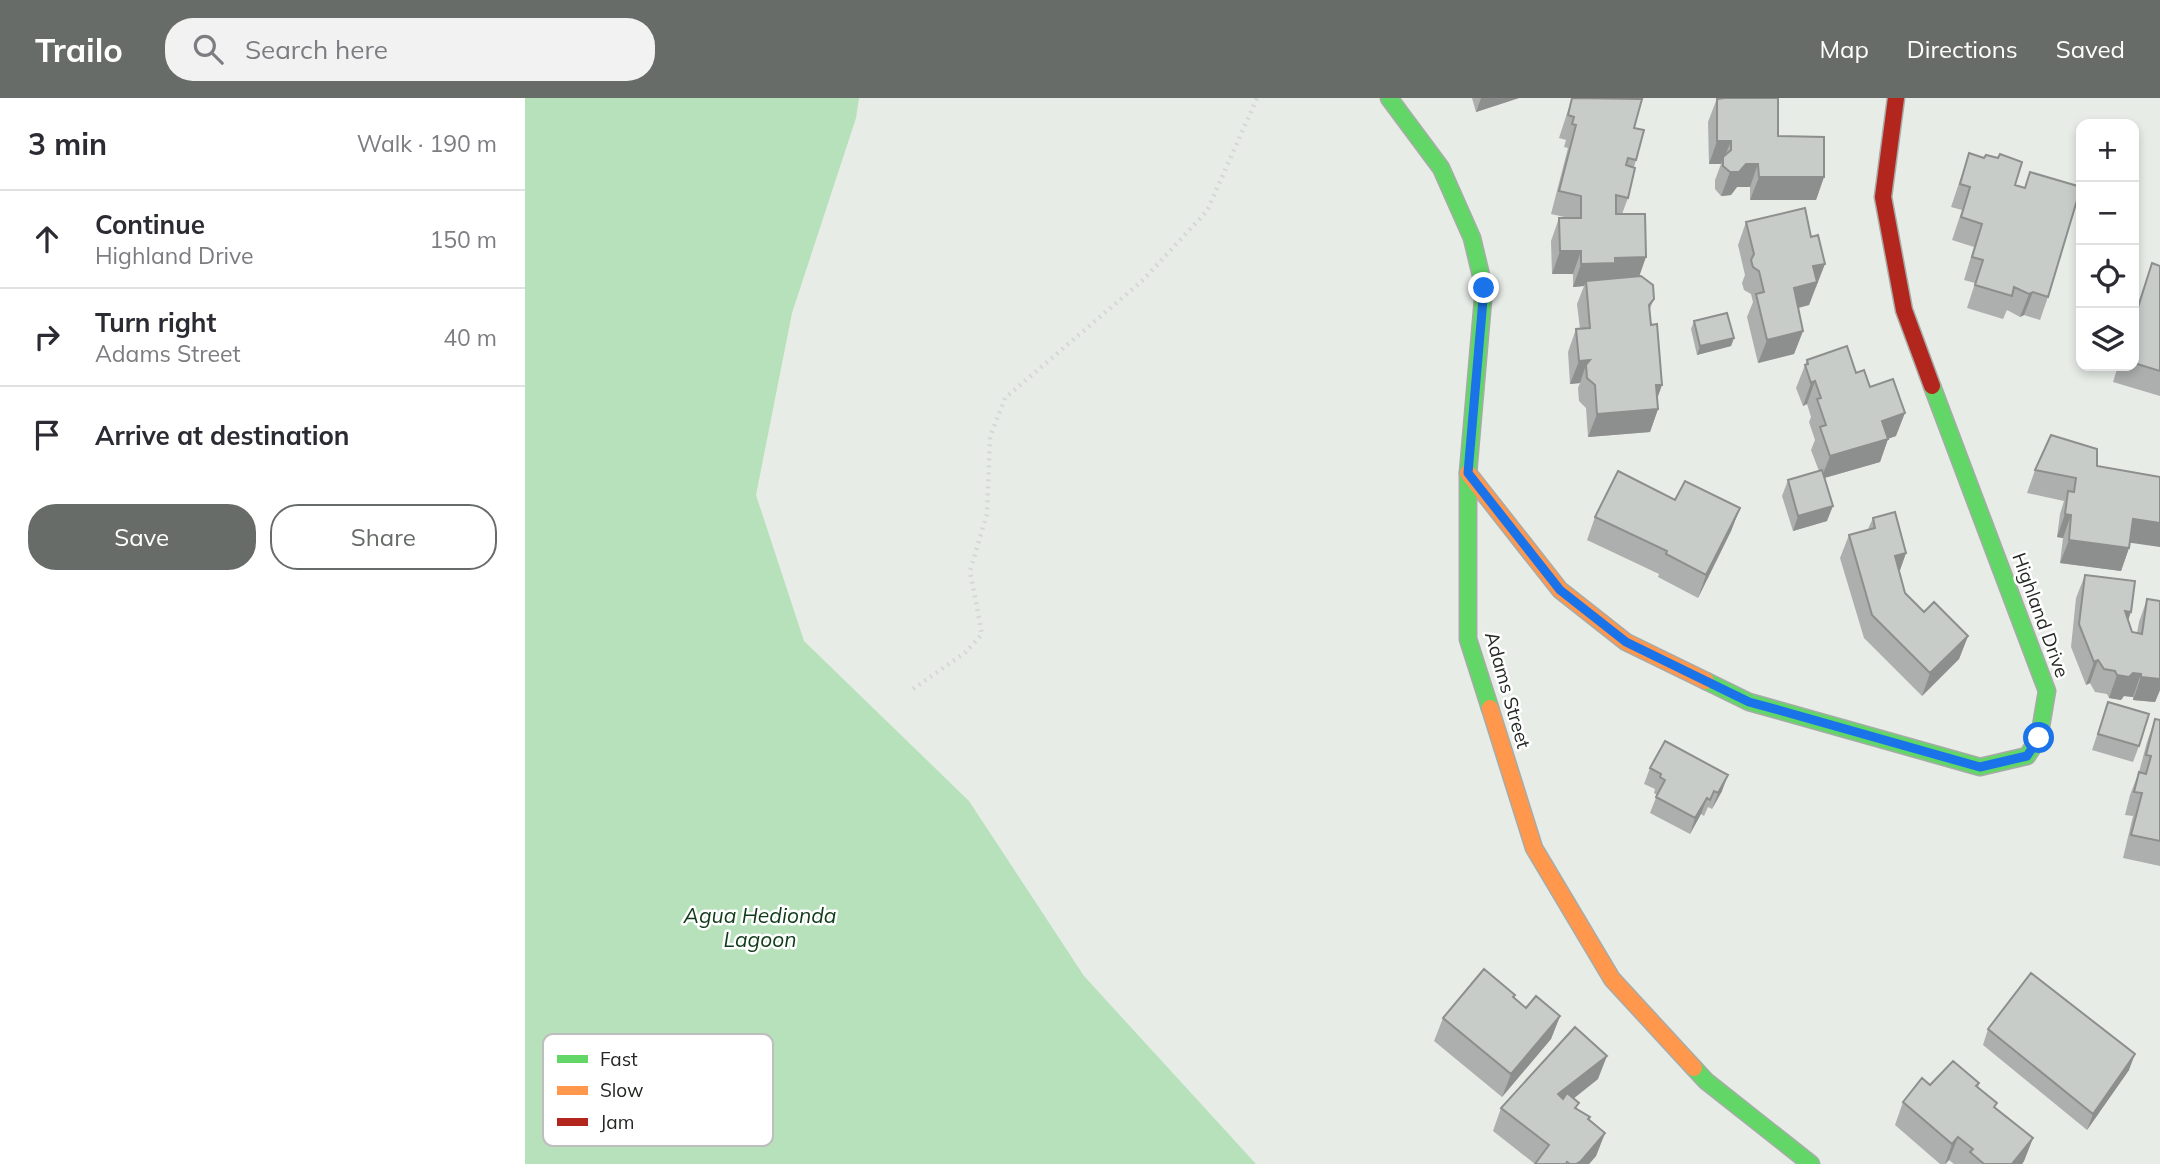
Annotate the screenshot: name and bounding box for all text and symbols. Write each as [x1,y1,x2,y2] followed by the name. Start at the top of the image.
[165,18,655,81] search box
[35,29,123,70] text: Trailo
[189,30,227,68] icon: search
[245,33,388,66] text: Search here
[1819,34,1869,64] text: Map
[1907,34,2018,64] text: Directions
[2056,34,2125,64] text: Saved
[2076,119,2139,371] map controls
[2076,119,2139,182] button: +
[28,125,107,163] text: 3 min
[357,129,497,158] text: Walk · 190 m
[2076,182,2139,245] button: −
[95,208,205,241] text: Continue
[28,220,66,258] icon: ahead
[429,225,497,254] text: 150 m
[95,241,254,270] text: Highland Drive
[2076,245,2139,308] button: locate
[1468,272,1499,303] route end
[95,306,216,339] text: Turn right
[2076,308,2139,371] button: layers
[28,318,66,356] icon: right
[443,323,497,352] text: 40 m
[95,339,241,368] text: Adams Street
[28,416,66,454] icon: arrive
[95,419,350,452] text: Arrive at destination
[28,504,256,570] button: Save
[270,504,497,570] button: Share
[2007,549,2075,681] street label: Highland Drive
[1480,629,1536,751] street label: Adams Street
[2023,722,2054,753] route start
[683,902,836,952] water label: Agua Hedionda Lagoon
[543,1034,773,1146] legend
[600,1047,638,1071] text: Fast
[600,1078,644,1102] text: Slow
[600,1110,634,1134] text: Jam

